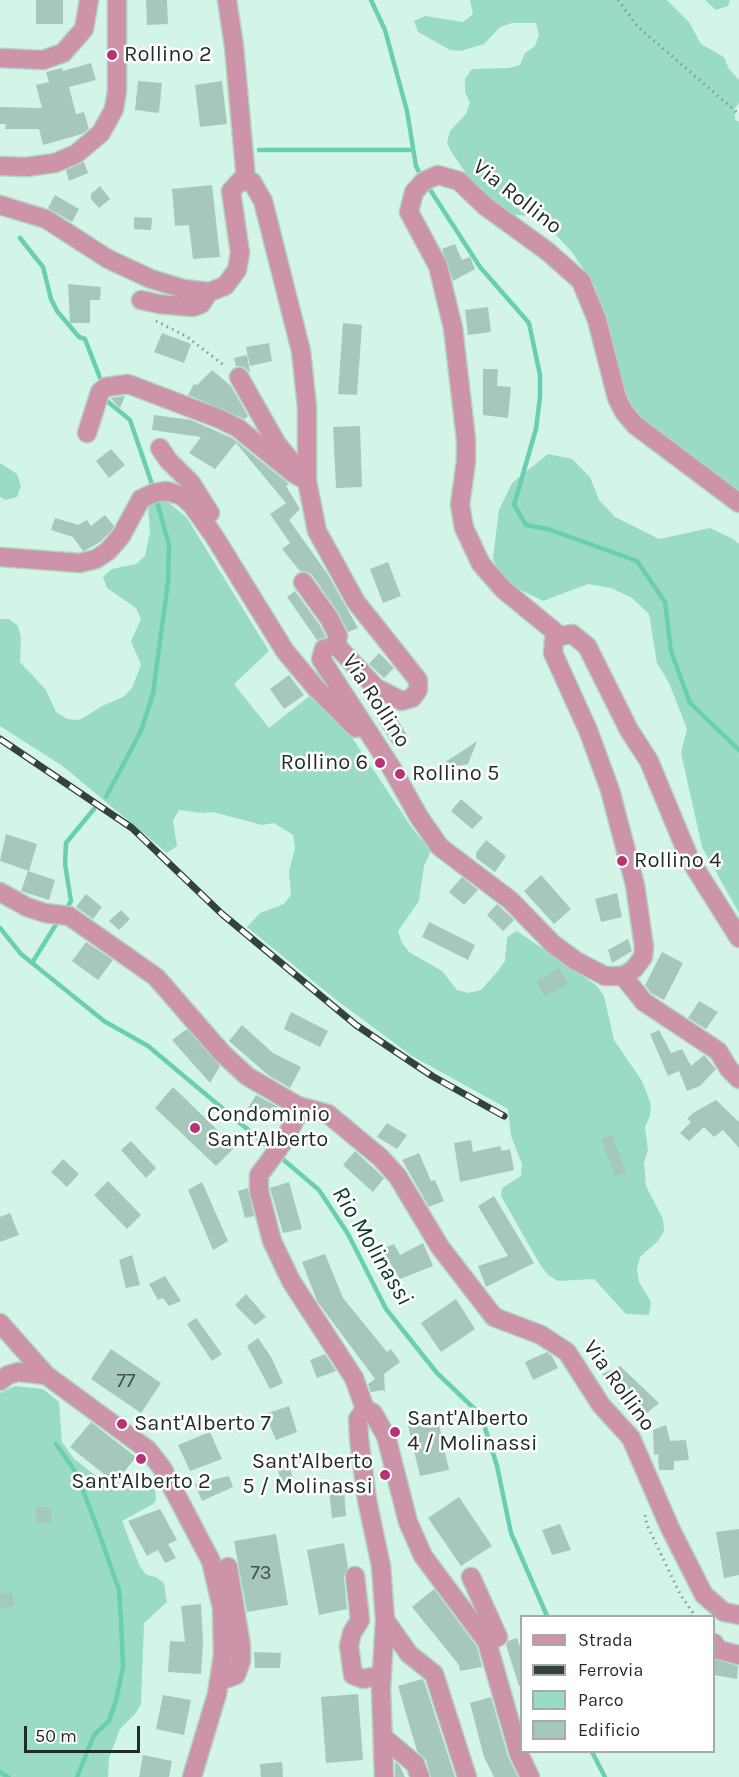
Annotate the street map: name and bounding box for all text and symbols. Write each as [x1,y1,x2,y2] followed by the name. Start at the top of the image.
[124,42,212,68] place label: Rollino 2
[105,48,119,62] marker: Rollino 2
[467,154,567,240] street label: Via Rollino
[336,649,416,753] street label: Via Rollino
[281,750,368,776] place label: Rollino 6
[373,756,387,770] marker: Rollino 6
[412,761,499,787] place label: Rollino 5
[393,767,407,781] marker: Rollino 5
[634,848,721,874] place label: Rollino 4
[615,854,629,868] marker: Rollino 4
[207,1102,330,1154] place label: Condominio Sant'Alberto
[188,1121,202,1135] marker: Condominio Sant'Alberto
[325,1181,419,1311] water label: Rio Molinassi
[577,1335,661,1437] street label: Via Rollino
[117,1369,135,1393] house number: 77
[407,1406,538,1458] place label: Sant'Alberto 4 / Molinassi
[134,1411,271,1437] place label: Sant'Alberto 7
[115,1417,129,1431] marker: Sant'Alberto 7
[388,1425,402,1439] marker: Sant'Alberto 4 / Molinassi
[242,1449,373,1500] place label: Sant'Alberto 5 / Molinassi
[134,1452,148,1466] marker: Sant'Alberto 2
[378,1468,392,1482] marker: Sant'Alberto 5 / Molinassi
[71,1469,211,1495] place label: Sant'Alberto 2
[250,1561,272,1585] house number: 73
[520,1615,715,1753] legend
[578,1629,633,1651] text: Strada
[578,1659,643,1681] text: Ferrovia
[578,1689,624,1711] text: Parco
[27,1714,142,1752] scale bar
[578,1719,640,1741] text: Edificio
[35,1725,77,1747] text: 50 m

